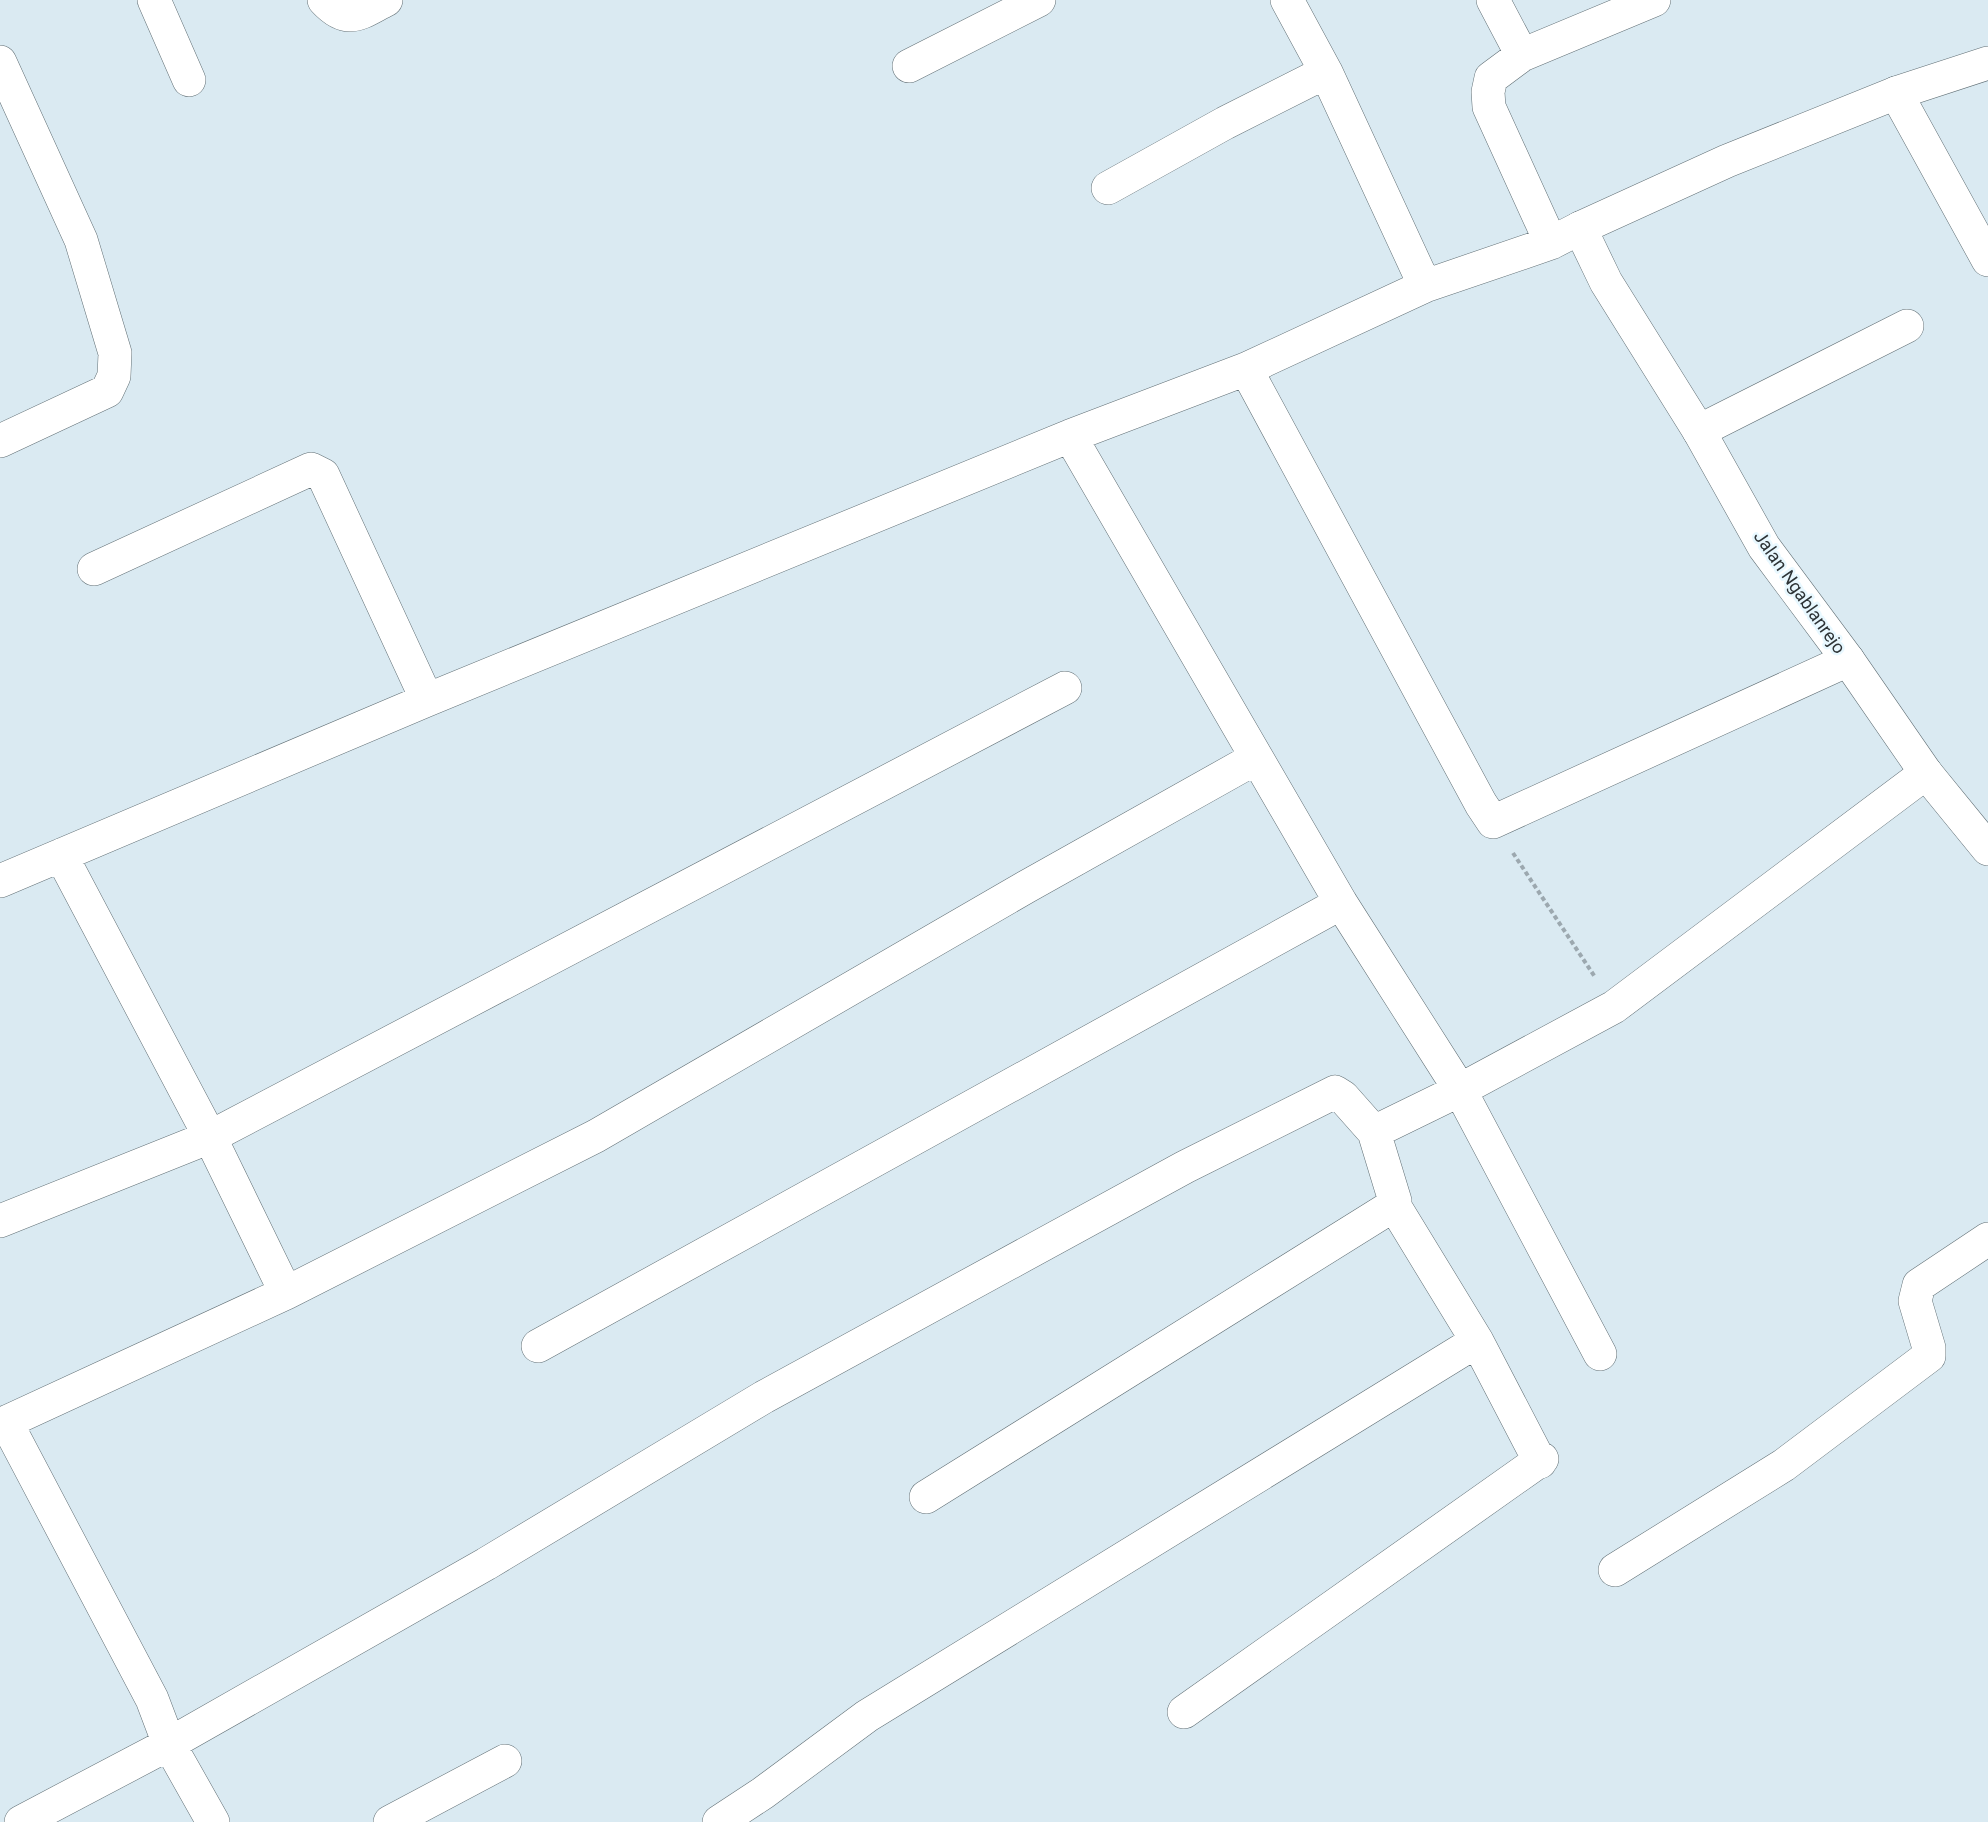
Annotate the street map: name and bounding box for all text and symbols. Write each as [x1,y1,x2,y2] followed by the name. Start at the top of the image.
[1750,526,1850,658] street label: Jalan Ngablanrejo

